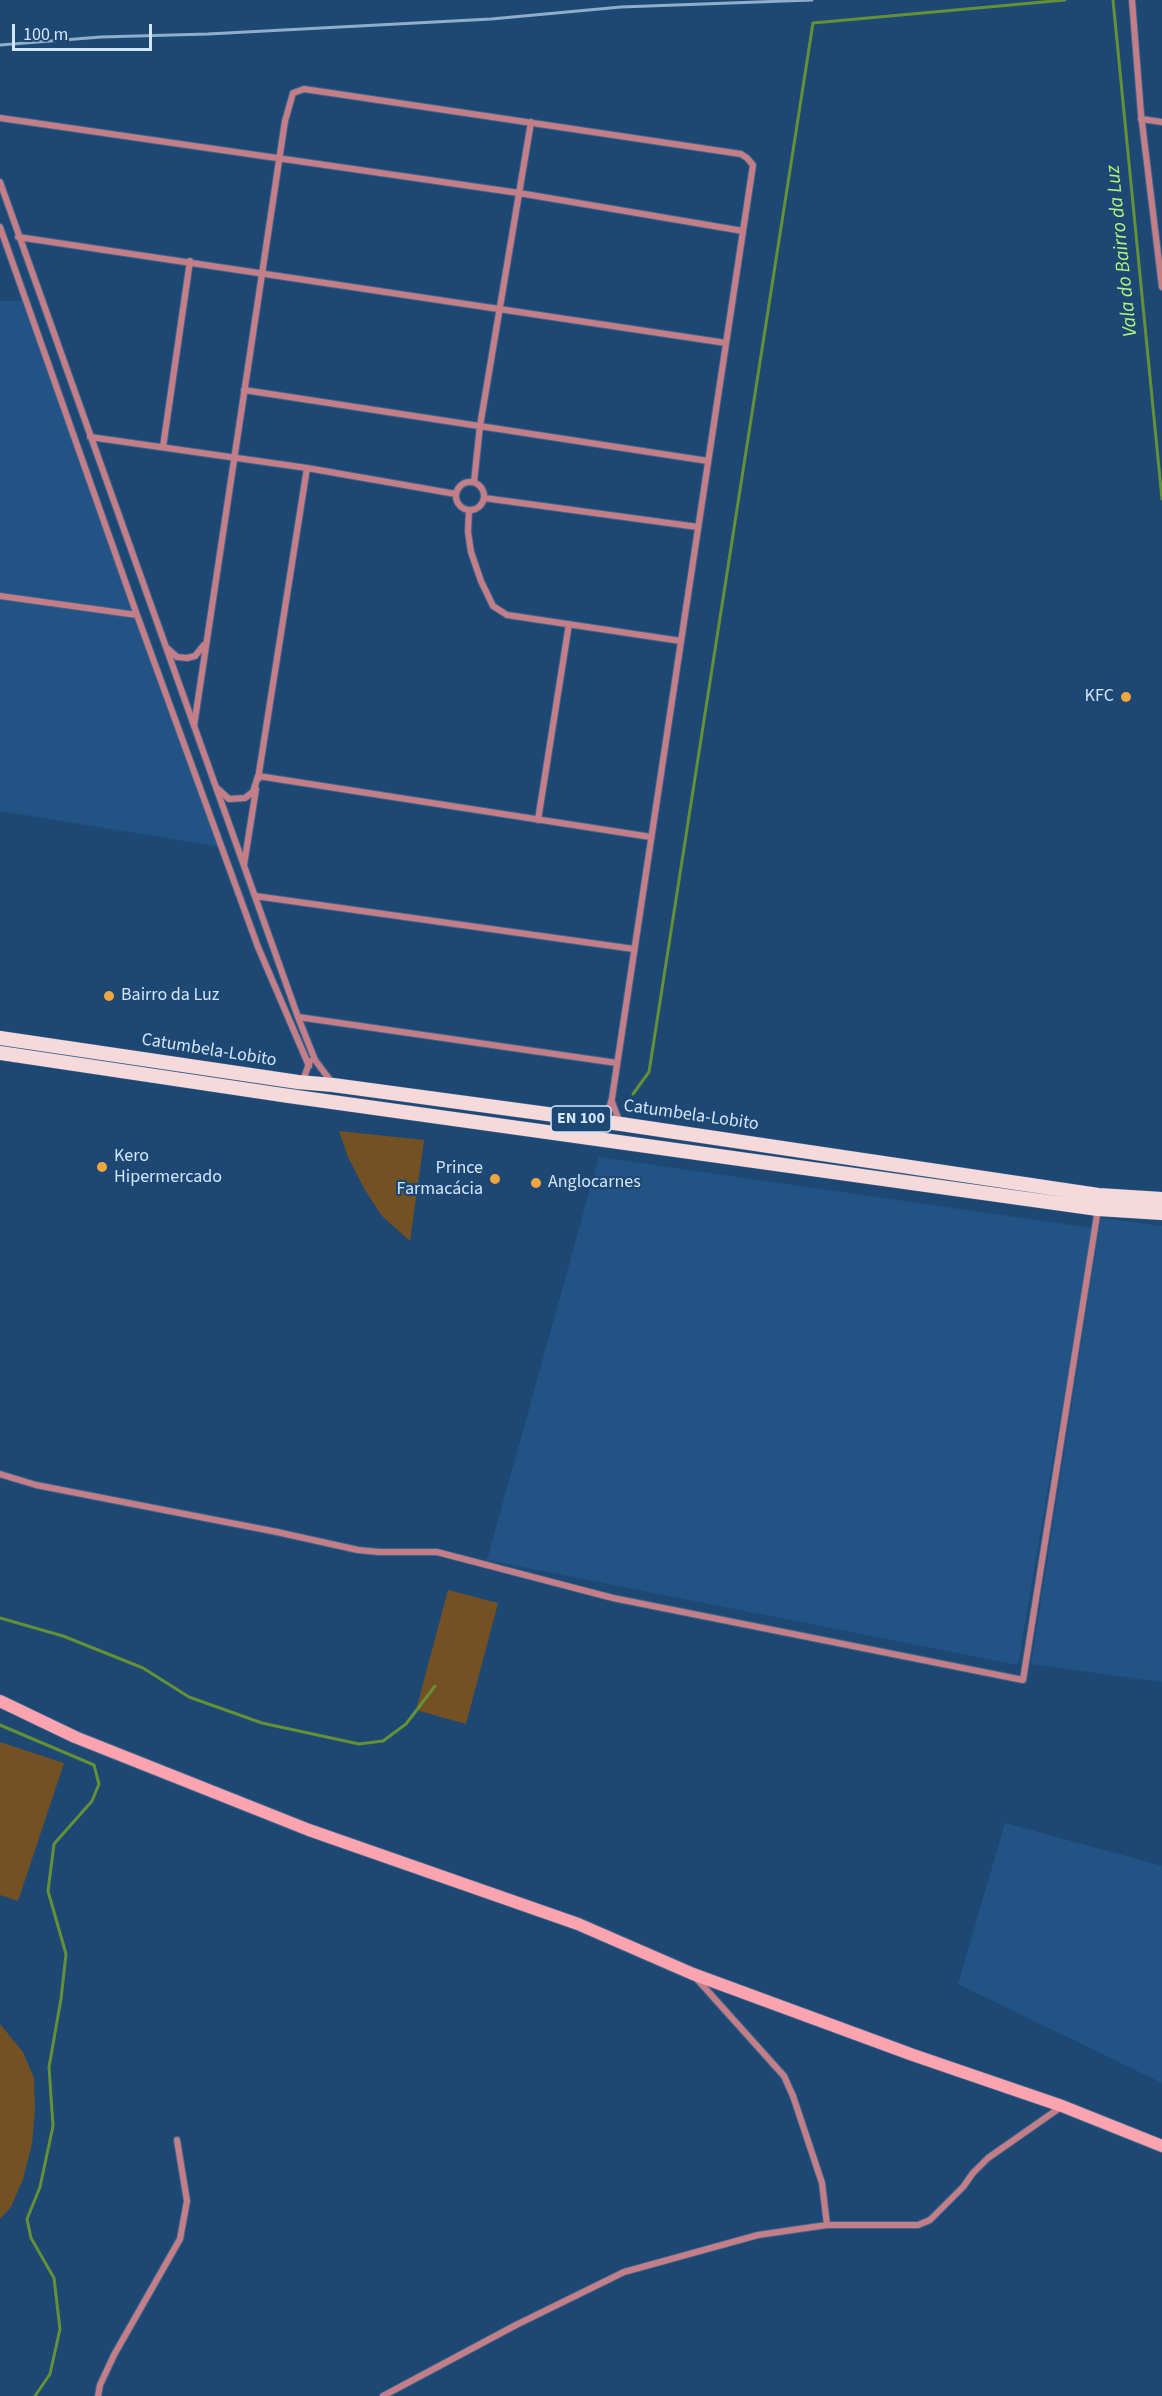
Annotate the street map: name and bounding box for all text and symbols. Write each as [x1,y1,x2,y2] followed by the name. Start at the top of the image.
[15,12,154,50] scale bar
[23,22,68,47] text: 100 m
[1102,164,1144,338] water label: Vala do Bairro da Luz
[1085,686,1114,708] place label: KFC
[1119,690,1133,704] marker: KFC
[121,985,219,1007] place label: Bairro da Luz
[102,989,116,1003] marker: Bairro da Luz
[140,1030,278,1072] street label: Catumbela-Lobito
[622,1096,760,1136] street label: Catumbela-Lobito
[551,1106,611,1132] road number: EN 100
[114,1146,222,1188] place label: Kero Hipermercado
[397,1158,483,1200] place label: Prince Farmacácia
[95,1160,109,1174] marker: Kero Hipermercado
[488,1172,502,1186] marker: Prince Farmacácia
[548,1172,641,1194] place label: Anglocarnes
[529,1176,543,1190] marker: Anglocarnes

